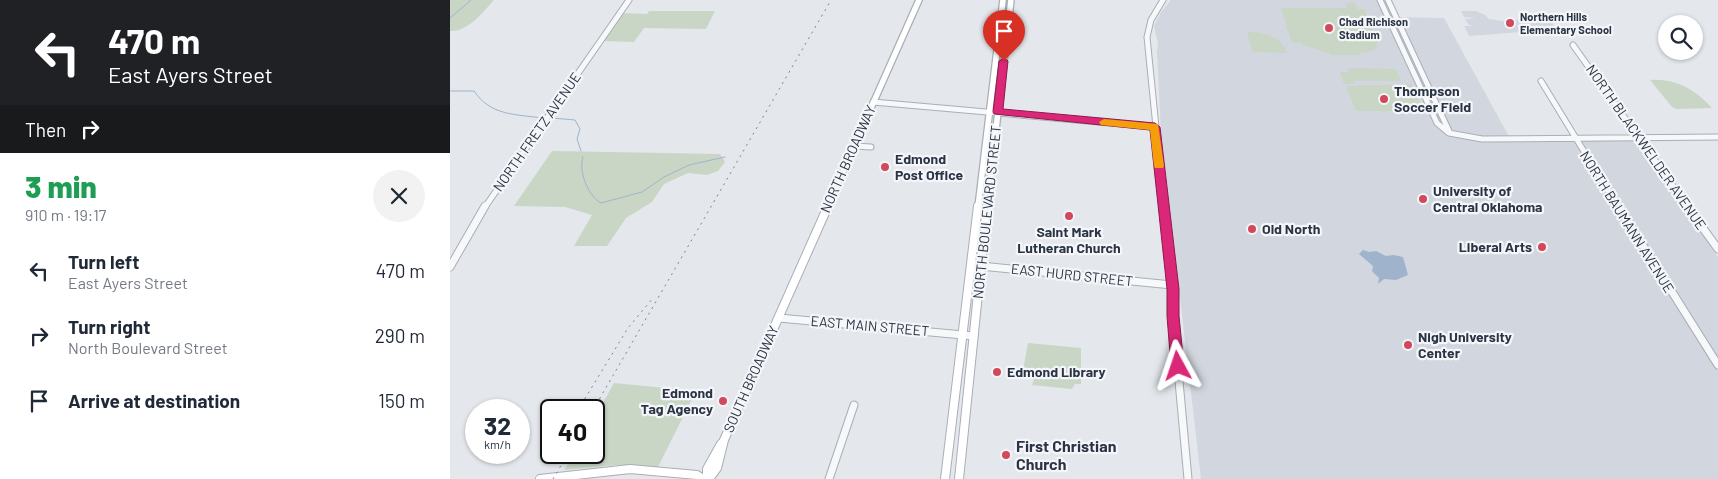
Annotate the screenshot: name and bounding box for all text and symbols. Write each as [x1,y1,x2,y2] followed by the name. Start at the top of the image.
[983,10,1025,61] pin
[1520,10,1612,36] place label: Northern Hills Elementary School
[1339,15,1408,41] place label: Chad Richison Stadium
[1658,15,1703,60] map controls
[1658,15,1703,60] button: search
[990,17,1018,45] icon: arrive
[1504,17,1516,29] marker: Northern Hills Elementary School
[108,19,200,61] text: 470 m
[25,20,90,85] icon: left
[1323,22,1335,34] marker: Chad Richison Stadium
[108,61,273,87] text: East Ayers Street
[1583,61,1710,233] street label: NORTH BLACKWELDER AVENUE
[489,69,584,195] street label: NORTH FRETZ AVENUE
[1394,82,1471,115] place label: Thompson Soccer Field
[1378,93,1390,105] marker: Thompson Soccer Field
[816,102,879,215] street label: NORTH BROADWAY
[76,115,104,143] icon: right
[25,118,66,141] text: Then
[969,124,1004,300] street label: NORTH BOULEVARD STREET
[1577,148,1678,296] street label: NORTH BAUMANN AVENUE
[895,150,964,183] place label: Edmond Post Office
[879,161,891,173] marker: Edmond Post Office
[25,168,97,204] text: 3 min
[373,170,425,222] button: close
[1433,182,1542,215] place label: University of Central Oklahoma
[1417,193,1429,205] marker: University of Central Oklahoma
[25,205,106,224] text: 910 m · 19:17
[1063,210,1075,222] marker: Saint Mark Lutheran Church
[1262,220,1320,237] place label: Old North
[1017,223,1121,256] place label: Saint Mark Lutheran Church
[1246,223,1258,235] marker: Old North
[1459,238,1532,255] place label: Liberal Arts
[1536,241,1548,253] marker: Liberal Arts
[68,250,139,273] text: Turn left
[25,257,53,285] icon: left
[376,259,425,282] text: 470 m
[1010,260,1134,289] street label: EAST HURD STREET
[68,273,188,292] text: East Ayers Street
[810,312,930,339] street label: EAST MAIN STREET
[68,315,150,338] text: Turn right
[25,322,53,350] icon: right
[719,323,782,435] street label: SOUTH BROADWAY
[375,324,425,347] text: 290 m
[1418,328,1512,361] place label: Nigh University Center
[68,338,228,357] text: North Boulevard Street
[1151,339,1203,391] position arrow
[1402,339,1414,351] marker: Nigh University Center
[1007,363,1106,380] place label: Edmond Library
[991,366,1003,378] marker: Edmond Library
[641,384,713,417] place label: Edmond Tag Agency
[25,387,53,415] icon: arrive
[68,389,240,412] text: Arrive at destination
[378,389,425,412] text: 150 m
[717,395,729,407] marker: Edmond Tag Agency
[540,399,605,464] speed limit sign: 40
[484,410,511,440] text: 32
[1016,436,1116,473] place label: First Christian Church
[484,437,511,451] text: km/h
[1000,449,1012,461] marker: First Christian Church

